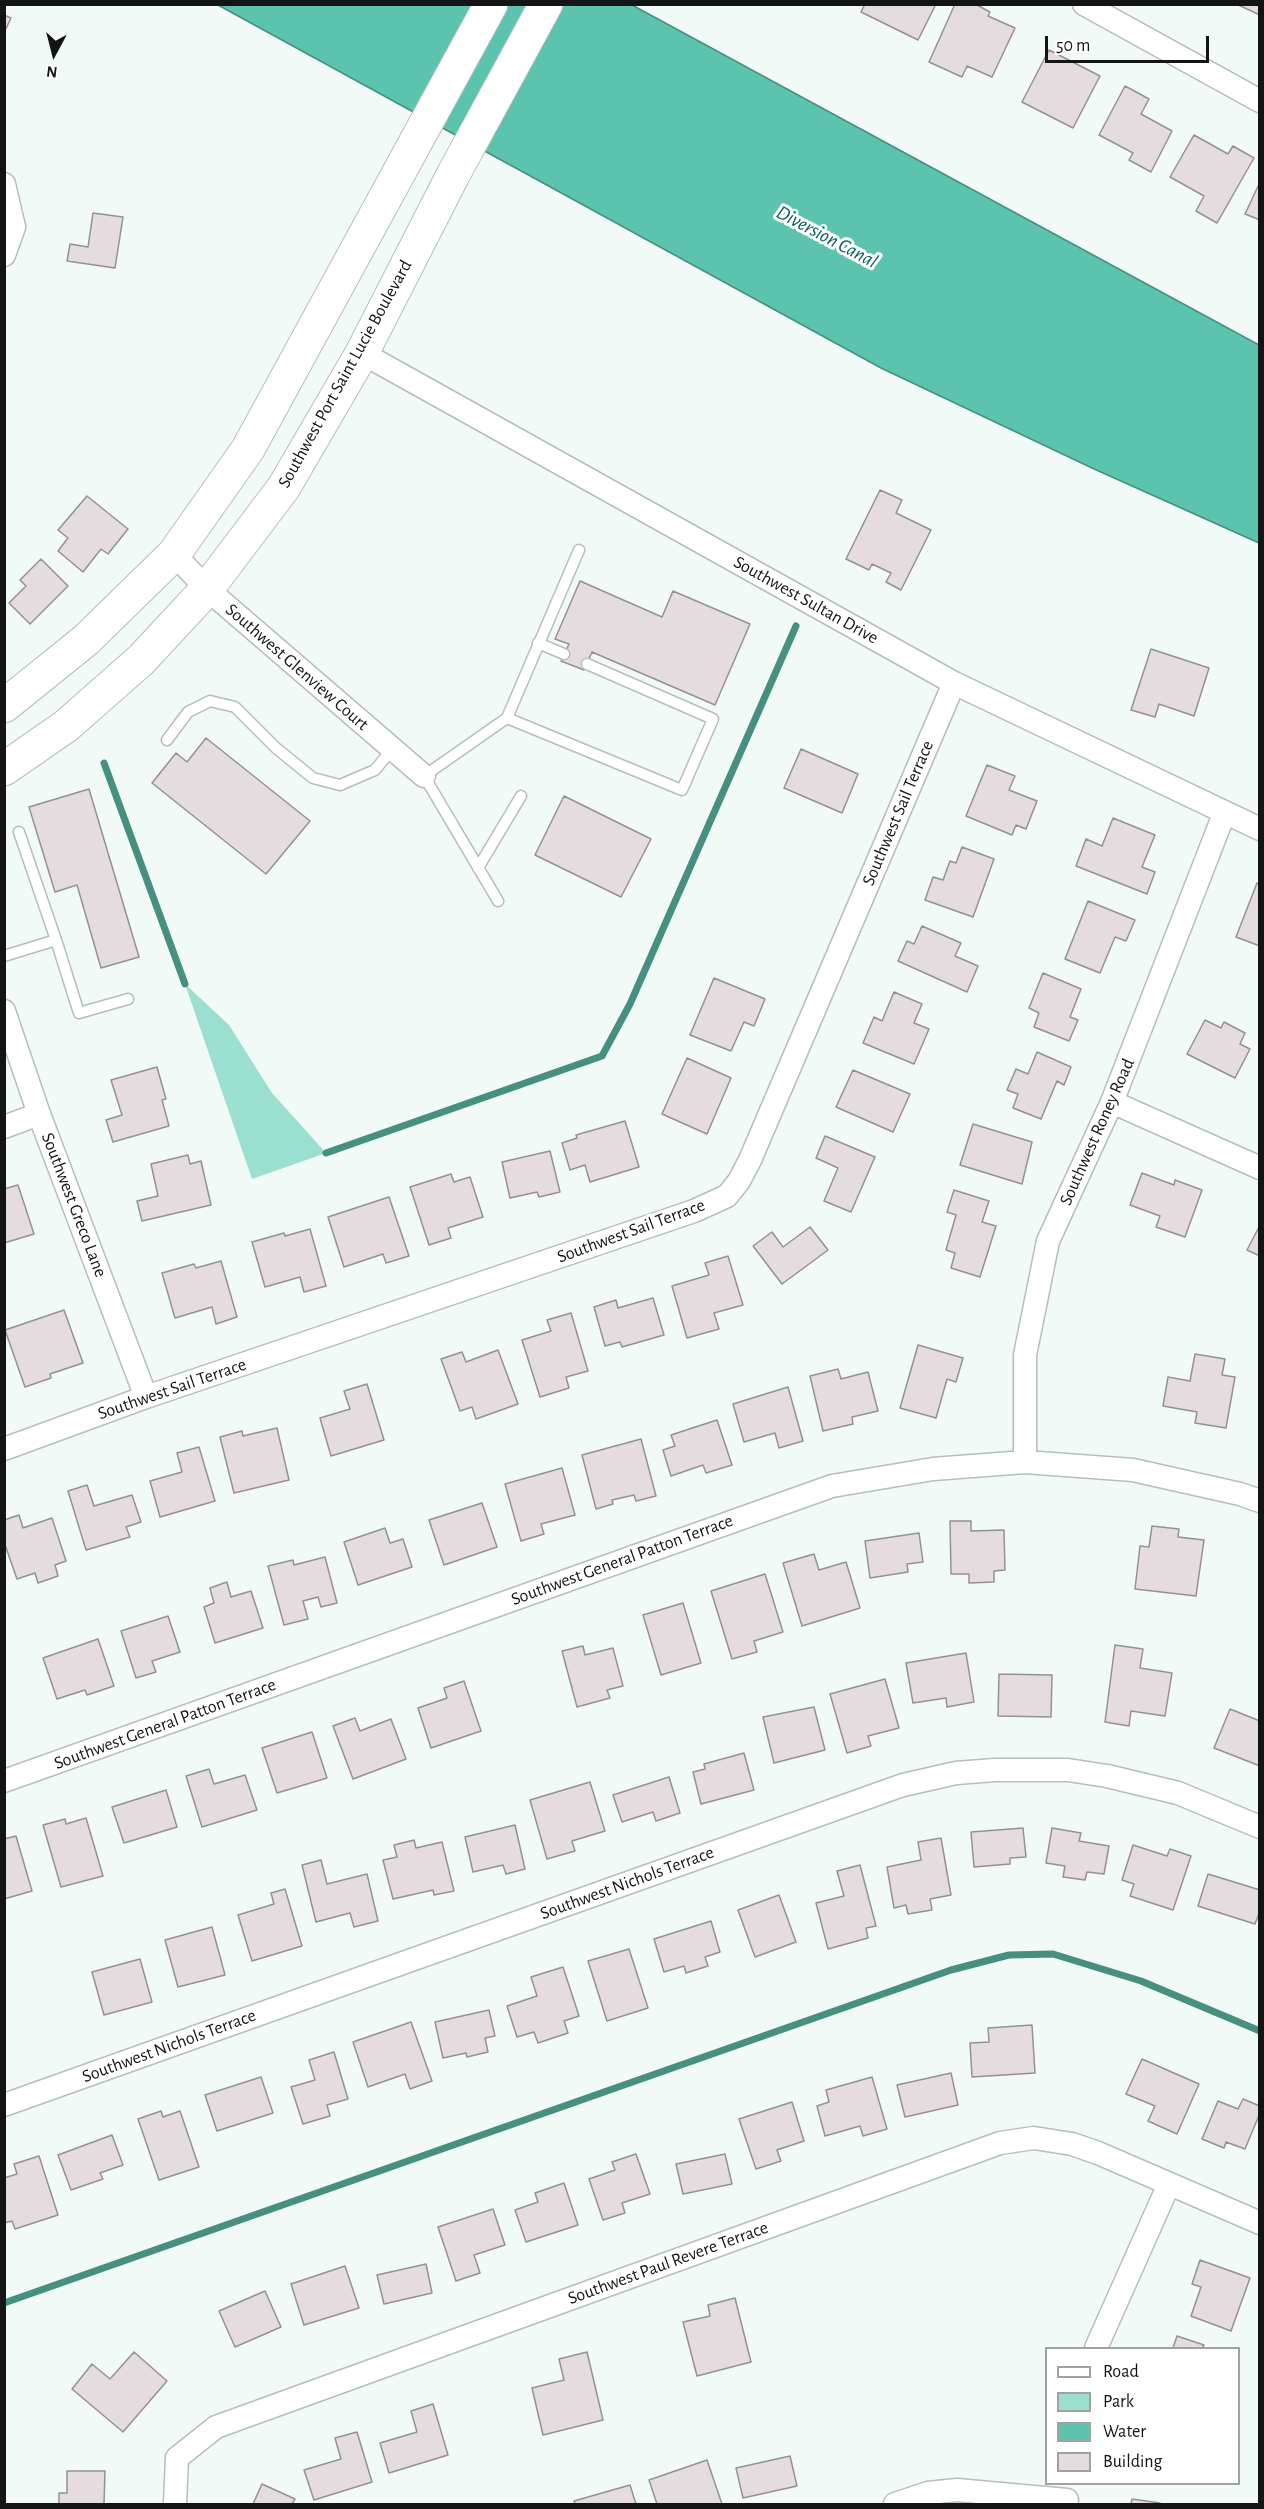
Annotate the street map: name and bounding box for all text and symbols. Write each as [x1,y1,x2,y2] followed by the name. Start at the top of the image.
[24,24,84,84] north arrow
[1048,24,1212,62] scale bar
[1056,37,1090,55] text: 50 m
[45,63,58,80] text: N
[772,200,882,274] water label: Diversion Canal
[273,256,417,492] street label: Southwest Port Saint Lucie Boulevard
[730,551,882,649] street label: Southwest Sultan Drive
[221,599,373,735] street label: Southwest Glenview Court
[858,737,938,889] street label: Southwest Sail Terrace
[1055,1055,1139,1209] street label: Southwest Roney Road
[37,1130,111,1280] street label: Southwest Greco Lane
[554,1194,708,1268] street label: Southwest Sail Terrace
[95,1353,249,1425] street label: Southwest Sail Terrace
[508,1510,736,1610] street label: Southwest General Patton Terrace
[51,1674,279,1774] street label: Southwest General Patton Terrace
[537,1842,717,1924] street label: Southwest Nichols Terrace
[79,2005,259,2087] street label: Southwest Nichols Terrace
[565,2217,771,2309] street label: Southwest Paul Revere Terrace
[1045,2347,1240,2485] legend
[1103,2363,1139,2381] text: Road
[1103,2393,1134,2411] text: Park
[1103,2423,1146,2441] text: Water
[1103,2453,1162,2471] text: Building

